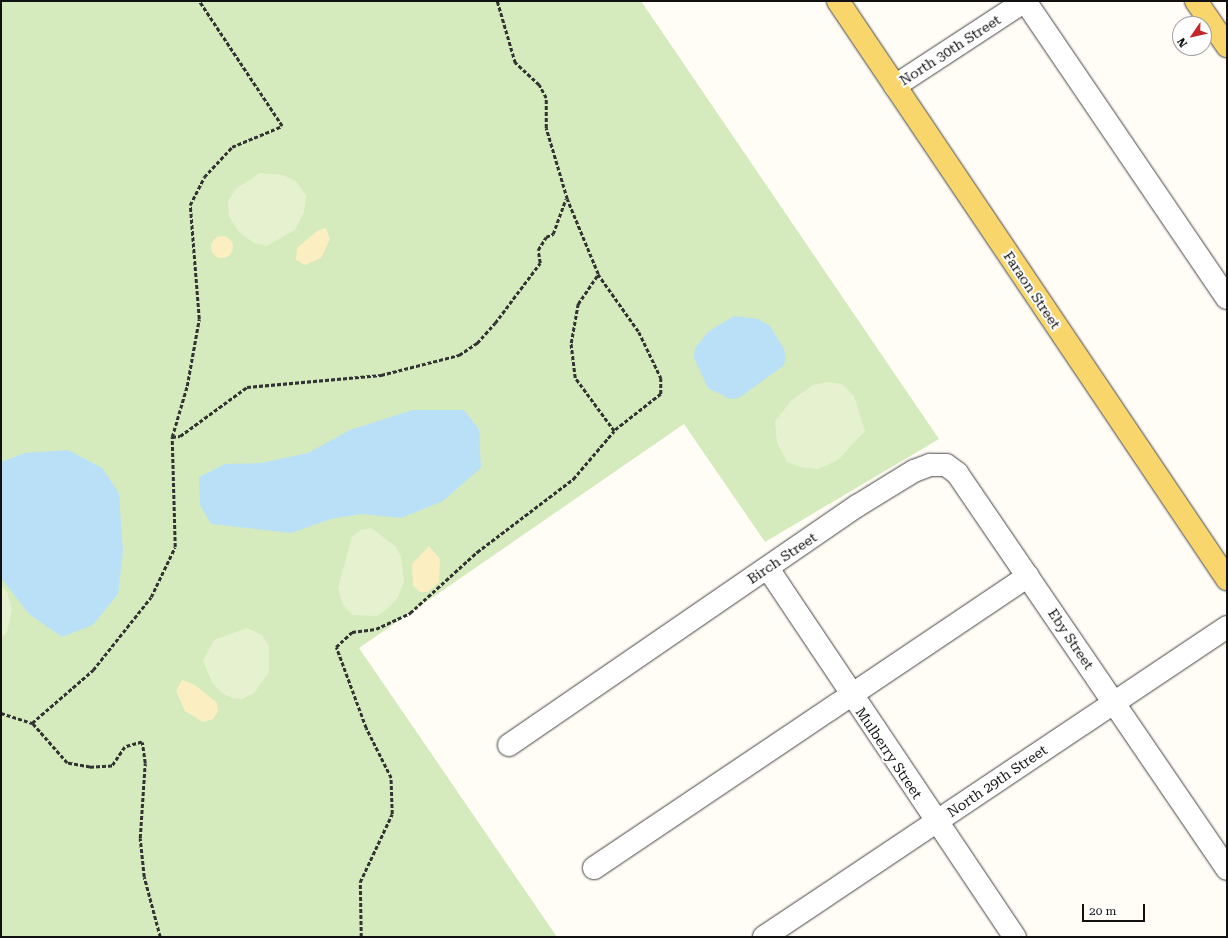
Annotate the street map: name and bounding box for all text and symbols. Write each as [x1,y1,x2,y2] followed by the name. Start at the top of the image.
[896,11,1004,89] street label: North 30th Street
[1172,16,1212,56] north arrow
[1175,35,1190,50] text: N
[1000,248,1064,332] street label: Faraon Street
[744,529,820,587] street label: Birch Street
[1045,605,1097,673] street label: Eby Street
[852,704,926,802] street label: Mulberry Street
[944,741,1050,821] street label: North 29th Street
[1084,896,1147,922] scale bar
[1089,904,1116,918] text: 20 m

